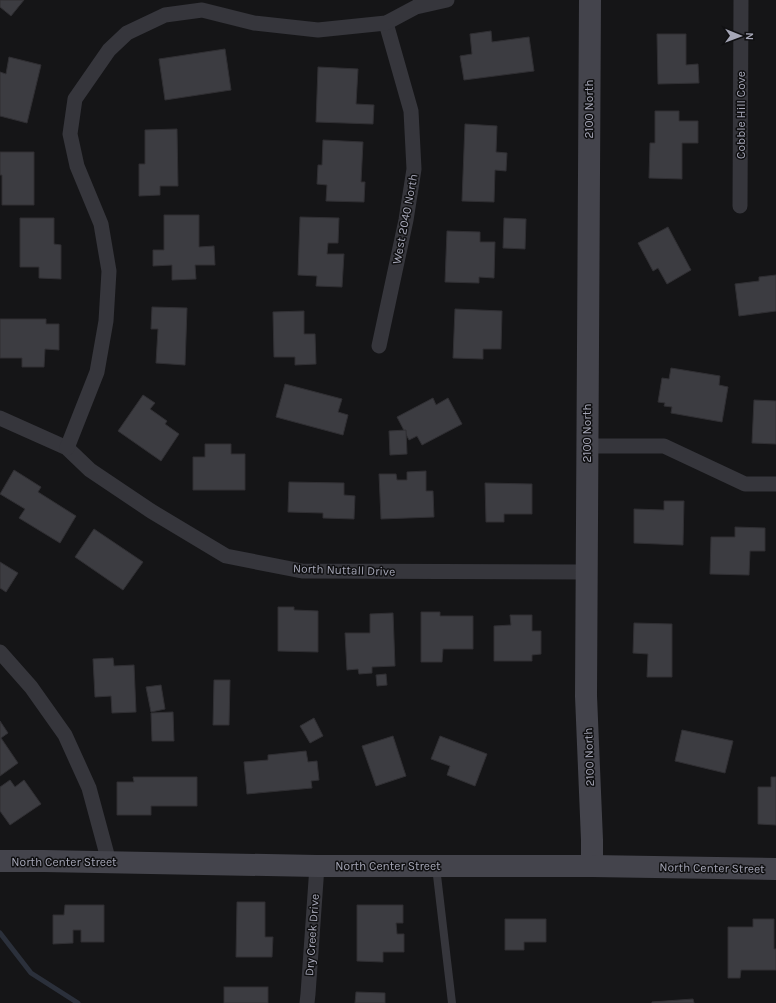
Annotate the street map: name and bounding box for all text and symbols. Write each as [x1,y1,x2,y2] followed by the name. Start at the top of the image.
[720,16,760,56] north arrow
[743,32,756,40] text: N
[734,71,748,159] street label: Cobble Hill Cove
[582,80,596,138] street label: 2100 North
[389,173,421,265] street label: West 2040 North
[580,404,594,462] street label: 2100 North
[293,561,395,579] street label: North Nuttall Drive
[581,727,597,787] street label: 2100 North
[11,855,117,869] street label: North Center Street
[335,859,441,873] street label: North Center Street
[659,860,765,876] street label: North Center Street
[302,893,322,977] street label: Dry Creek Drive

